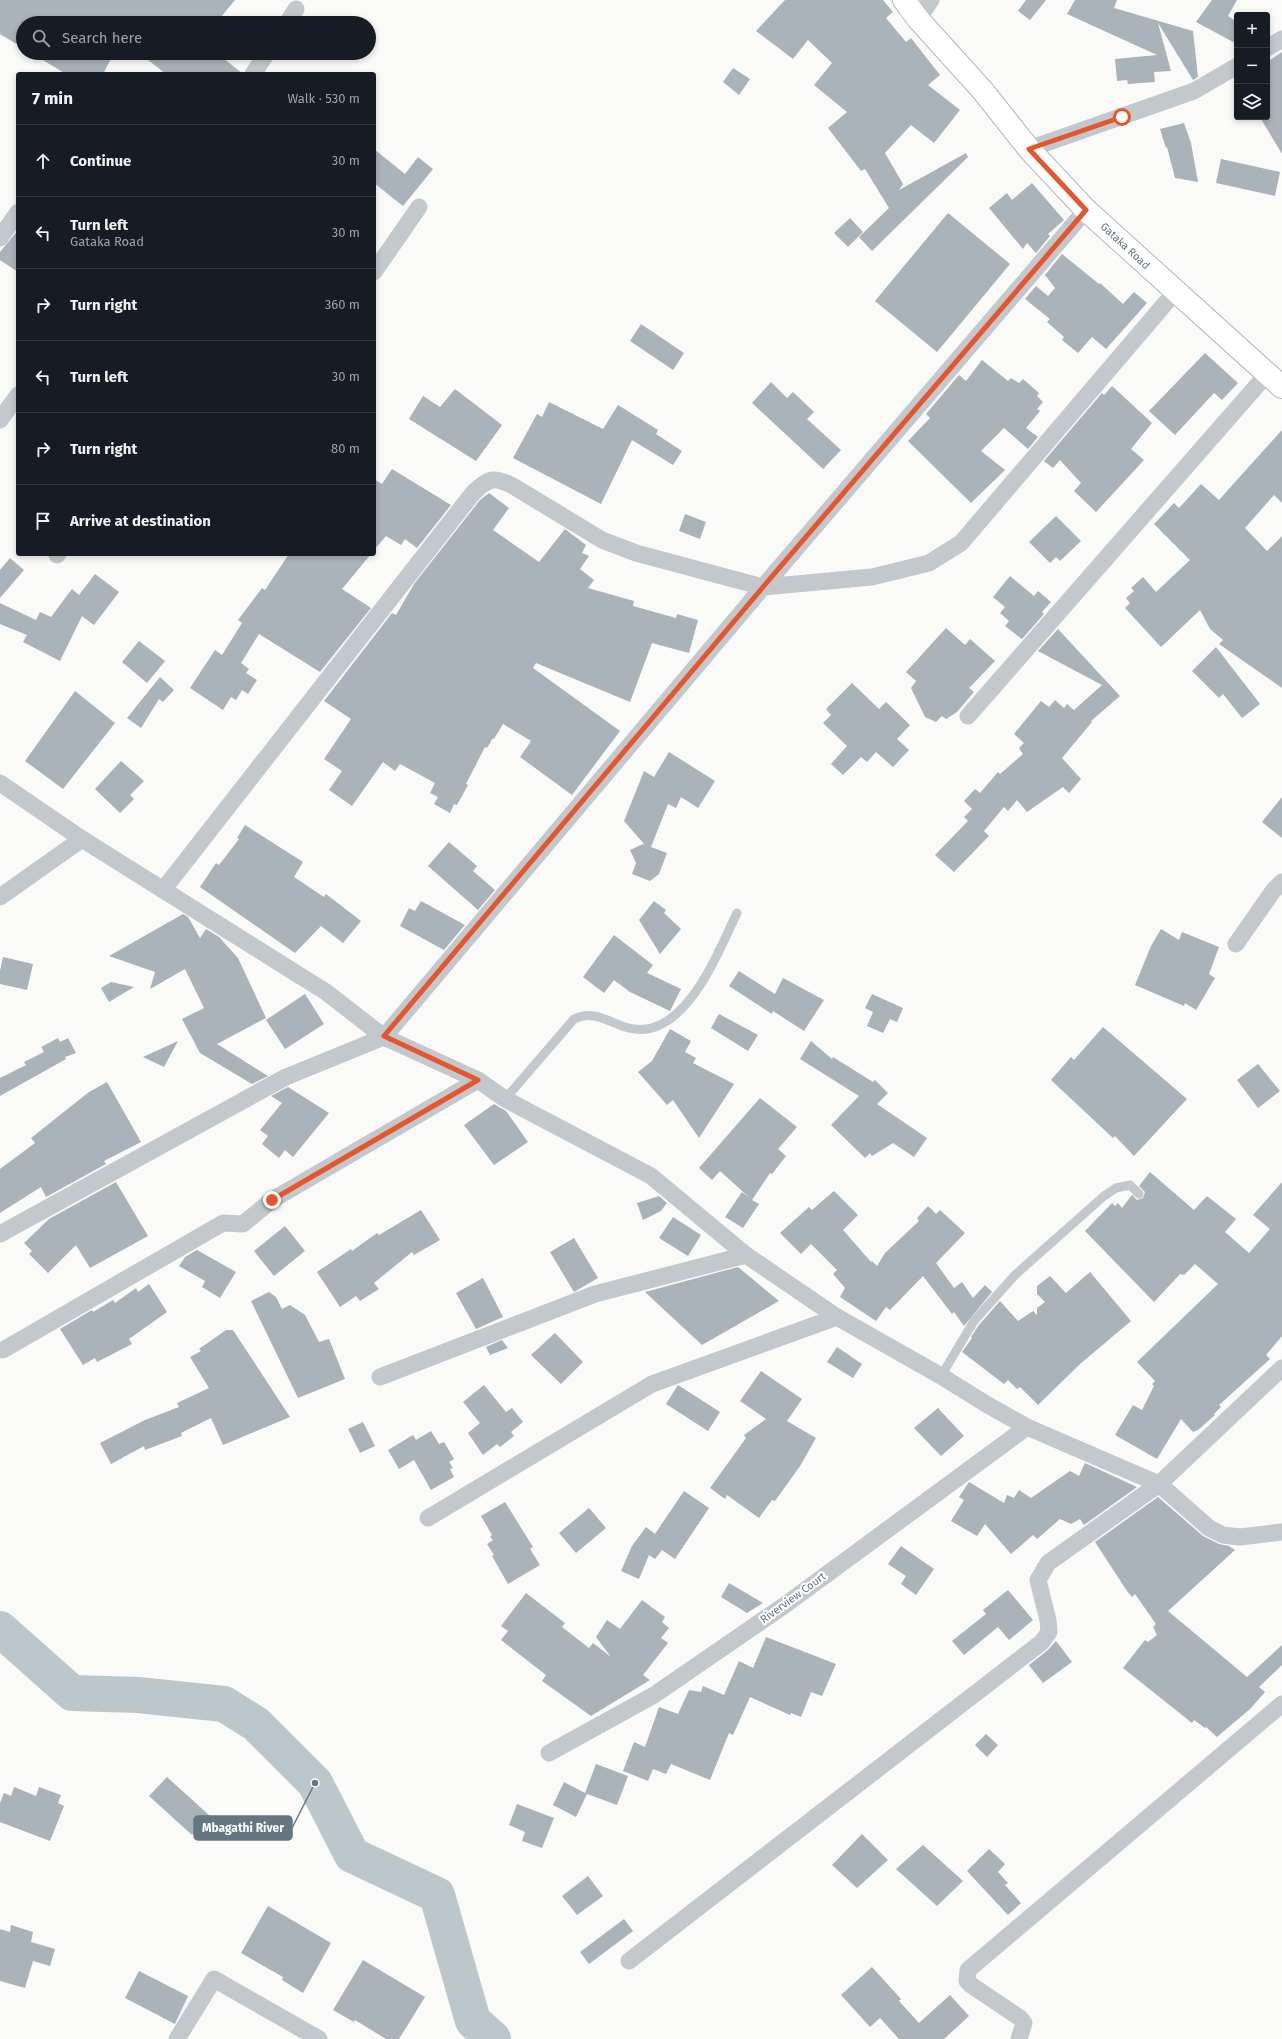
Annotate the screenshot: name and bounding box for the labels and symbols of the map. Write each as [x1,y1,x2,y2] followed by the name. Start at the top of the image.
[1113,108,1131,126] route start
[1098,220,1152,272] street label: Gataka Road
[263,1191,281,1209] route end
[758,1570,828,1626] street label: Riverview Court
[194,1816,292,1840] callout: Mbagathi River
[202,1821,284,1835] text: Mbagathi River

